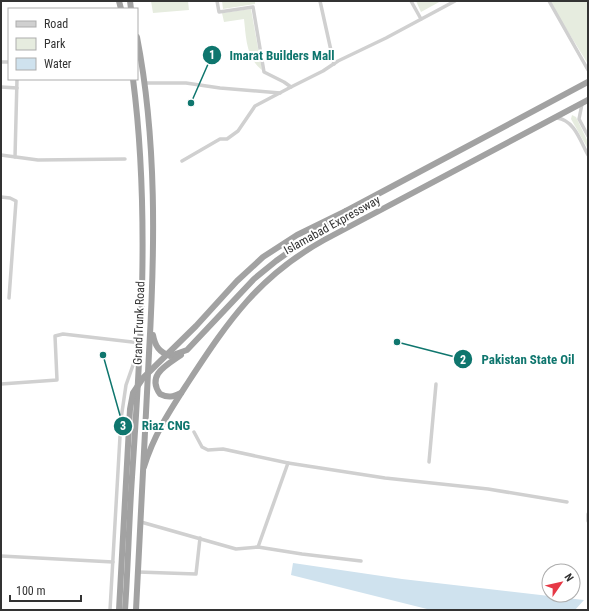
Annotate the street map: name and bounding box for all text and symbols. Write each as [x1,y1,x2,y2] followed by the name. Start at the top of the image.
[8,8,138,80] legend
[44,17,68,31] text: Road
[44,37,66,51] text: Park
[202,43,343,68] callout: Imarat Builders Mall
[209,48,215,62] text: 1
[229,48,335,63] text: Imarat Builders Mall
[44,57,72,71] text: Water
[281,193,383,257] street label: Islamabad Expressway
[131,281,147,365] street label: Grand Trunk Road
[453,347,582,372] callout: Pakistan State Oil
[481,352,575,367] text: Pakistan State Oil
[460,353,466,367] text: 2
[113,413,198,438] callout: Riaz CNG
[142,418,191,433] text: Riaz CNG
[120,419,126,433] text: 3
[541,563,581,603] north arrow
[562,571,576,584] text: N
[10,577,81,603] scale bar
[16,584,46,598] text: 100 m

